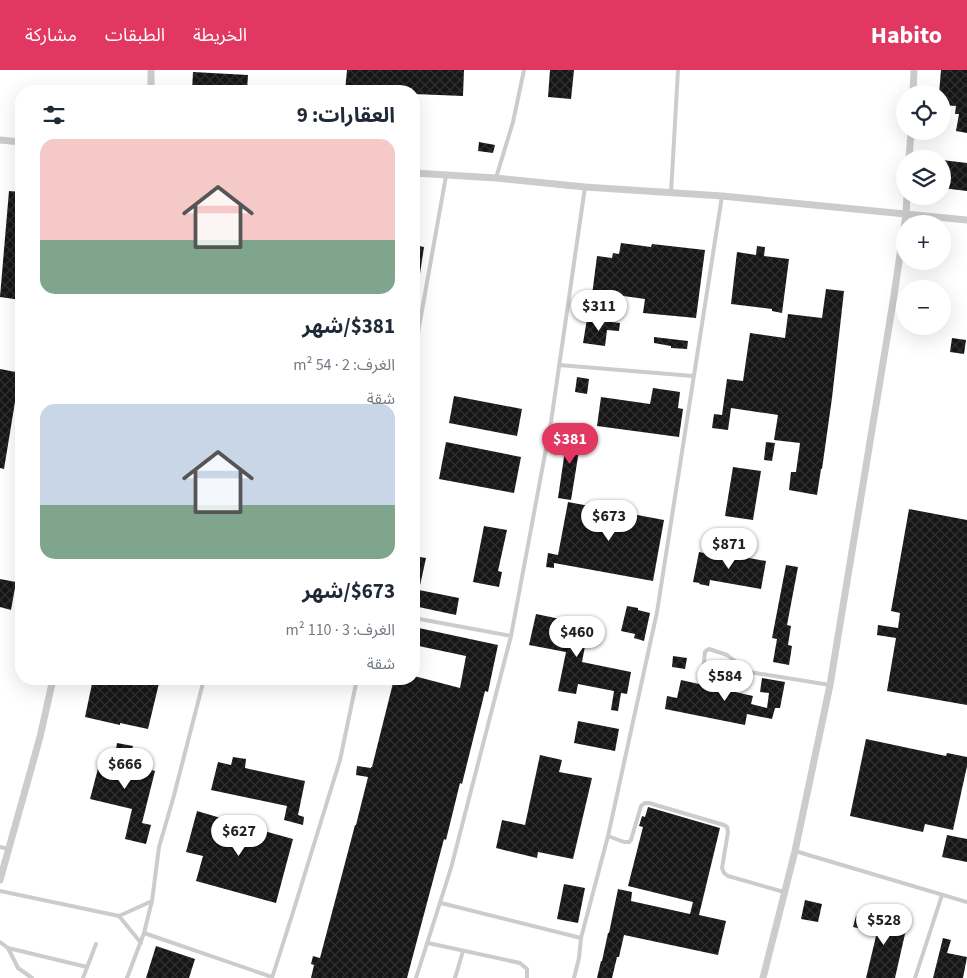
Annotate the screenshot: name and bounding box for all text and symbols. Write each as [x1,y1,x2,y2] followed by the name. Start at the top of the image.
[871,18,942,53] text: Habito
[25,23,77,48] text: مشاركة
[105,23,165,48] text: الطبقات
[193,23,247,48] text: الخريطة
[896,85,951,335] map controls
[896,85,951,140] button: locate
[297,100,395,130] text: العقارات: 9
[40,101,68,129] icon: filters
[896,150,951,205] button: layers
[173,172,263,262] icon: home
[896,215,951,270] button: +
[896,280,951,335] button: −
[569,290,629,332] pin: $311
[582,295,616,317] text: $311
[302,311,395,341] text: $381/شهر
[293,354,395,376] text: الغرف: 2 · 54 m²
[367,388,395,410] text: شقة
[540,422,600,465] pin: $381
[553,428,587,450] text: $381
[173,437,263,527] icon: home
[579,500,639,542] pin: $673
[592,505,626,527] text: $673
[699,528,759,570] pin: $871
[712,533,746,555] text: $871
[302,576,395,606] text: $673/شهر
[547,616,607,658] pin: $460
[285,619,395,641] text: الغرف: 3 · 110 m²
[560,621,594,643] text: $460
[367,653,395,675] text: شقة
[695,660,755,702] pin: $584
[708,665,742,687] text: $584
[95,748,155,790] pin: $666
[108,753,142,775] text: $666
[209,814,269,857] pin: $627
[222,820,256,842] text: $627
[854,904,914,946] pin: $528
[867,909,901,931] text: $528

